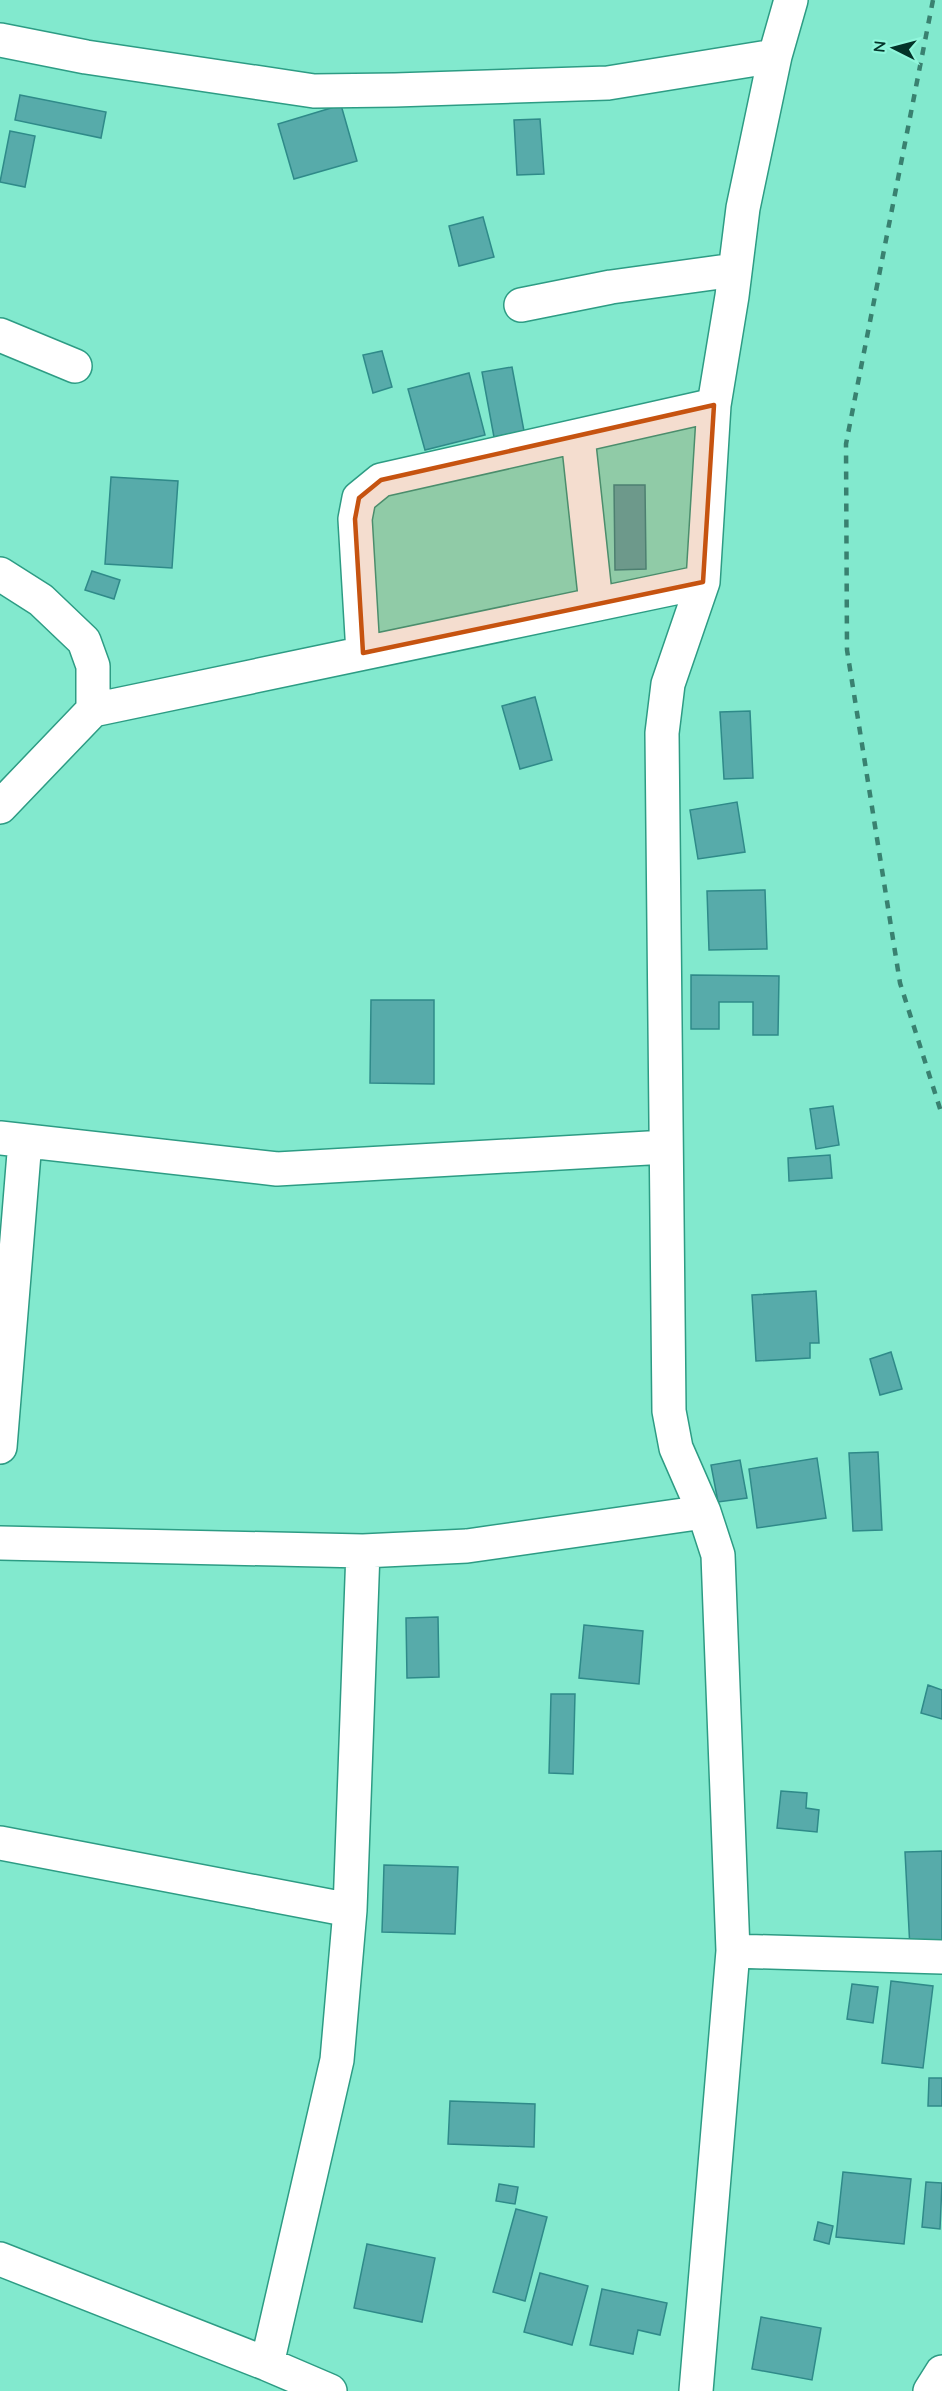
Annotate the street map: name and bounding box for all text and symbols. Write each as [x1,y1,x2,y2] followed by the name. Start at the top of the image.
[864,18,924,78] north arrow
[869,40,890,53] text: N

